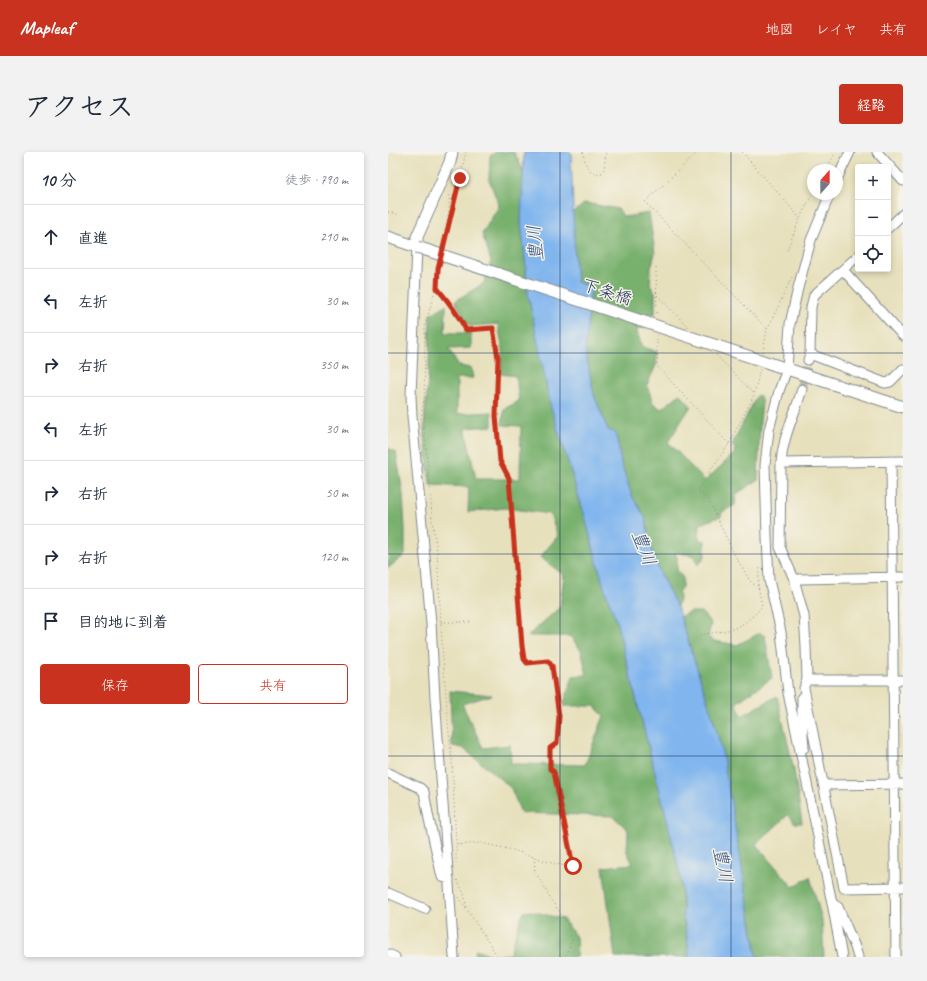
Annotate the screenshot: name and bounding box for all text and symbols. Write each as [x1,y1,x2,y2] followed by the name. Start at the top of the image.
[20,16,73,40] text: Mapleaf
[766,21,794,38] text: 地図
[816,21,857,38] text: レイヤ
[879,21,907,38] text: 共有
[839,84,903,124] button: 経路
[24,89,134,124] text: アクセス
[807,164,843,200] north arrow
[855,164,891,272] map controls
[855,164,891,200] button: +
[451,169,469,187] route end
[40,170,76,191] text: 10 分
[285,172,348,188] text: 徒歩 · 790 m
[855,200,891,236] button: −
[522,224,548,262] water label: 豊川
[40,226,62,248] icon: ahead
[78,229,108,248] text: 直進
[320,229,348,245] text: 210 m
[855,236,891,272] button: locate
[580,274,634,310] street label: 下条橋
[40,290,62,312] icon: left
[78,293,108,312] text: 左折
[326,293,348,309] text: 30 m
[40,354,62,376] icon: right
[78,357,108,376] text: 右折
[320,357,348,373] text: 350 m
[40,418,62,440] icon: left
[78,421,108,440] text: 左折
[326,421,348,437] text: 30 m
[40,482,62,504] icon: right
[78,485,108,504] text: 右折
[326,485,348,501] text: 50 m
[627,527,661,569] water label: 豊川
[40,546,62,568] icon: right
[78,549,108,568] text: 右折
[320,549,348,565] text: 120 m
[40,610,62,632] icon: arrive
[78,613,168,632] text: 目的地に到着
[40,664,190,704] button: 保存
[198,664,348,704] button: 共有
[709,845,737,885] water label: 豊川
[564,857,582,875] route start

